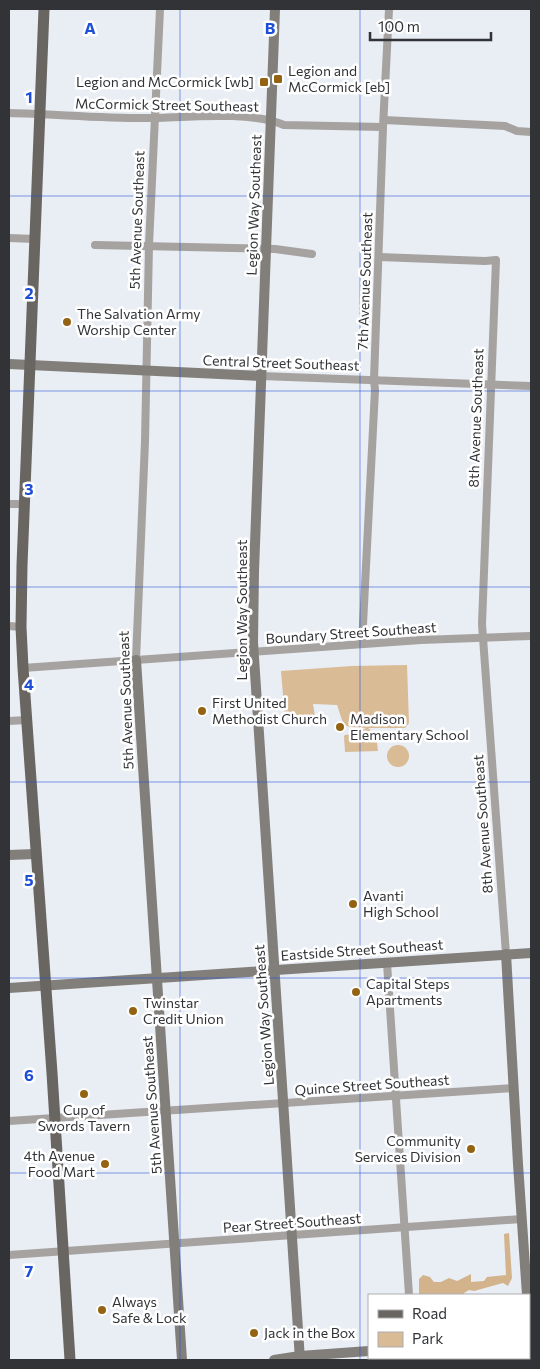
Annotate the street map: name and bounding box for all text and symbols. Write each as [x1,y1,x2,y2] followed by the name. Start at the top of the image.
[370,10,491,42] scale bar
[378,17,420,35] text: 100 m
[84,18,96,37] text: A
[265,18,276,37] text: B
[288,62,390,95] place label: Legion and McCormick [eb]
[76,73,254,90] place label: Legion and McCormick [wb]
[272,73,284,85] marker: Legion and McCormick [eb]
[258,76,270,88] marker: Legion and McCormick [wb]
[25,87,33,106] text: 1
[75,94,259,115] street label: McCormick Street Southeast
[243,134,264,276] street label: Legion Way Southeast
[126,150,147,290] street label: 5th Avenue Southeast
[354,211,375,350] street label: 7th Avenue Southeast
[24,283,34,302] text: 2
[77,305,200,338] place label: The Salvation Army Worship Center
[61,316,73,328] marker: The Salvation Army Worship Center
[465,348,486,488] street label: 8th Avenue Southeast
[202,351,360,374] street label: Central Street Southeast
[24,479,34,498] text: 3
[233,539,250,681] street label: Legion Way Southeast
[265,618,437,647] street label: Boundary Street Southeast
[115,630,136,770] street label: 5th Avenue Southeast
[24,674,34,693] text: 4
[212,694,327,727] place label: First United Methodist Church
[196,705,208,717] marker: First United Methodist Church
[350,710,469,743] place label: Madison Elementary School
[334,721,346,733] marker: Madison Elementary School
[469,754,496,894] street label: 8th Avenue Southeast
[24,870,34,889] text: 5
[363,887,439,920] place label: Avanti High School
[347,898,359,910] marker: Avanti High School
[280,935,444,964] street label: Eastside Street Southeast
[250,944,277,1086] street label: Legion Way Southeast
[366,975,450,1008] place label: Capital Steps Apartments
[350,986,362,998] marker: Capital Steps Apartments
[143,994,224,1027] place label: Twinstar Credit Union
[127,1005,139,1017] marker: Twinstar Credit Union
[138,1035,165,1175] street label: 5th Avenue Southeast
[24,1065,34,1084] text: 6
[294,1071,450,1098] street label: Quince Street Southeast
[78,1088,90,1100] marker: Cup of Swords Tavern
[38,1101,130,1134] place label: Cup of Swords Tavern
[355,1132,461,1165] place label: Community Services Division
[465,1143,477,1155] marker: Community Services Division
[23,1147,95,1180] place label: 4th Avenue Food Mart
[99,1158,111,1170] marker: 4th Avenue Food Mart
[222,1209,362,1236] street label: Pear Street Southeast
[25,1261,34,1280] text: 7
[112,1293,187,1326] place label: Always Safe & Lock
[368,1294,530,1359] legend
[96,1304,108,1316] marker: Always Safe & Lock
[412,1304,447,1322] text: Road
[264,1324,356,1341] place label: Jack in the Box
[248,1327,260,1339] marker: Jack in the Box
[412,1329,443,1347] text: Park

